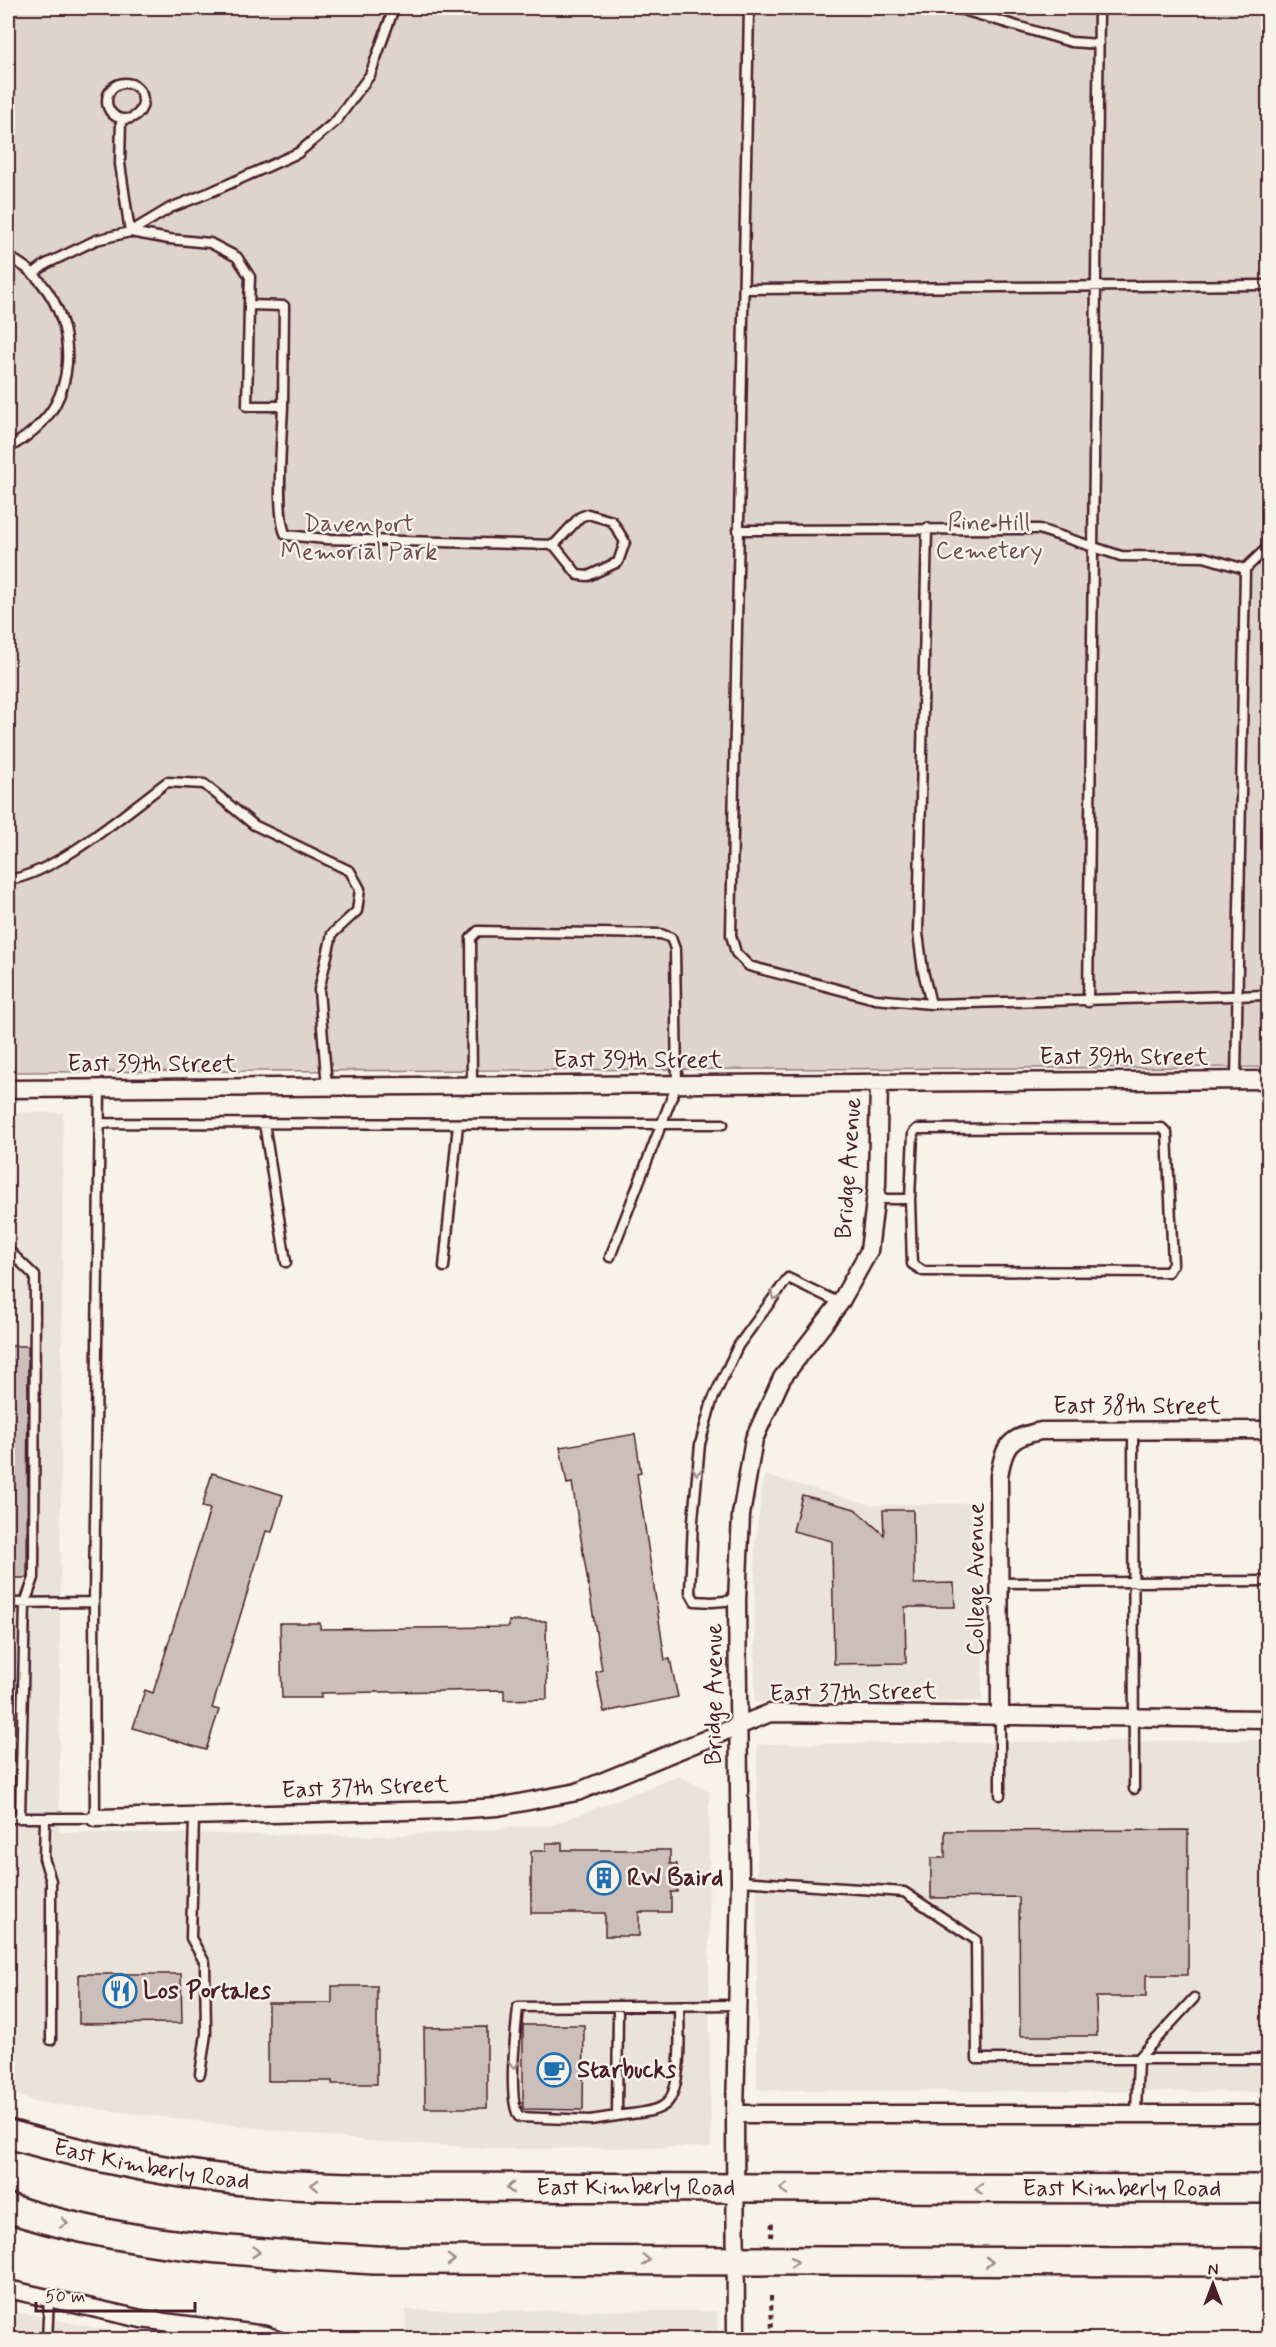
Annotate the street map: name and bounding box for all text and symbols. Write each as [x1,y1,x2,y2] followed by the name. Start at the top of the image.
[935,508,1043,567] park label: Pine Hill Cemetery
[281,509,437,568] park label: Davenport Memorial Park
[1039,1042,1209,1073] street label: East 39th Street
[553,1045,723,1076] street label: East 39th Street
[67,1049,237,1080] street label: East 39th Street
[829,1096,869,1240] street label: Bridge Avenue
[771,1289,782,1300] one-way arrow
[1053,1391,1221,1422] street label: East 38th Street
[691,1467,704,1476] one-way arrow
[961,1502,992,1655] street label: College Avenue
[699,1623,730,1765] street label: Bridge Avenue
[769,1676,937,1710] street label: East 37th Street
[281,1770,449,1806] street label: East 37th Street
[586,1860,622,1896] building icon: RW Baird
[627,1863,723,1894] place label: RW Baird
[102,1973,138,2009] restaurant icon: Los Portales
[143,1976,271,2007] place label: Los Portales
[536,2052,572,2088] cafe icon: Starbucks
[577,2055,676,2086] place label: Starbucks
[508,2061,520,2070] one-way arrow
[50,2131,251,2197] street label: East Kimberly Road
[536,2172,735,2203] street label: East Kimberly Road
[1022,2173,1221,2204] street label: East Kimberly Road
[310,2179,319,2192] one-way arrow
[505,2182,514,2194] one-way arrow
[780,2183,789,2195] one-way arrow
[975,2183,984,2195] one-way arrow
[59,2216,69,2229] one-way arrow
[252,2245,261,2258] one-way arrow
[447,2254,456,2266] one-way arrow
[642,2254,651,2267] one-way arrow
[1183,2254,1243,2314] north arrow
[790,2256,799,2268] one-way arrow
[985,2256,994,2268] one-way arrow
[1208,2260,1218,2281] text: N
[36,2275,195,2313] scale bar
[45,2285,85,2309] text: 50 m

